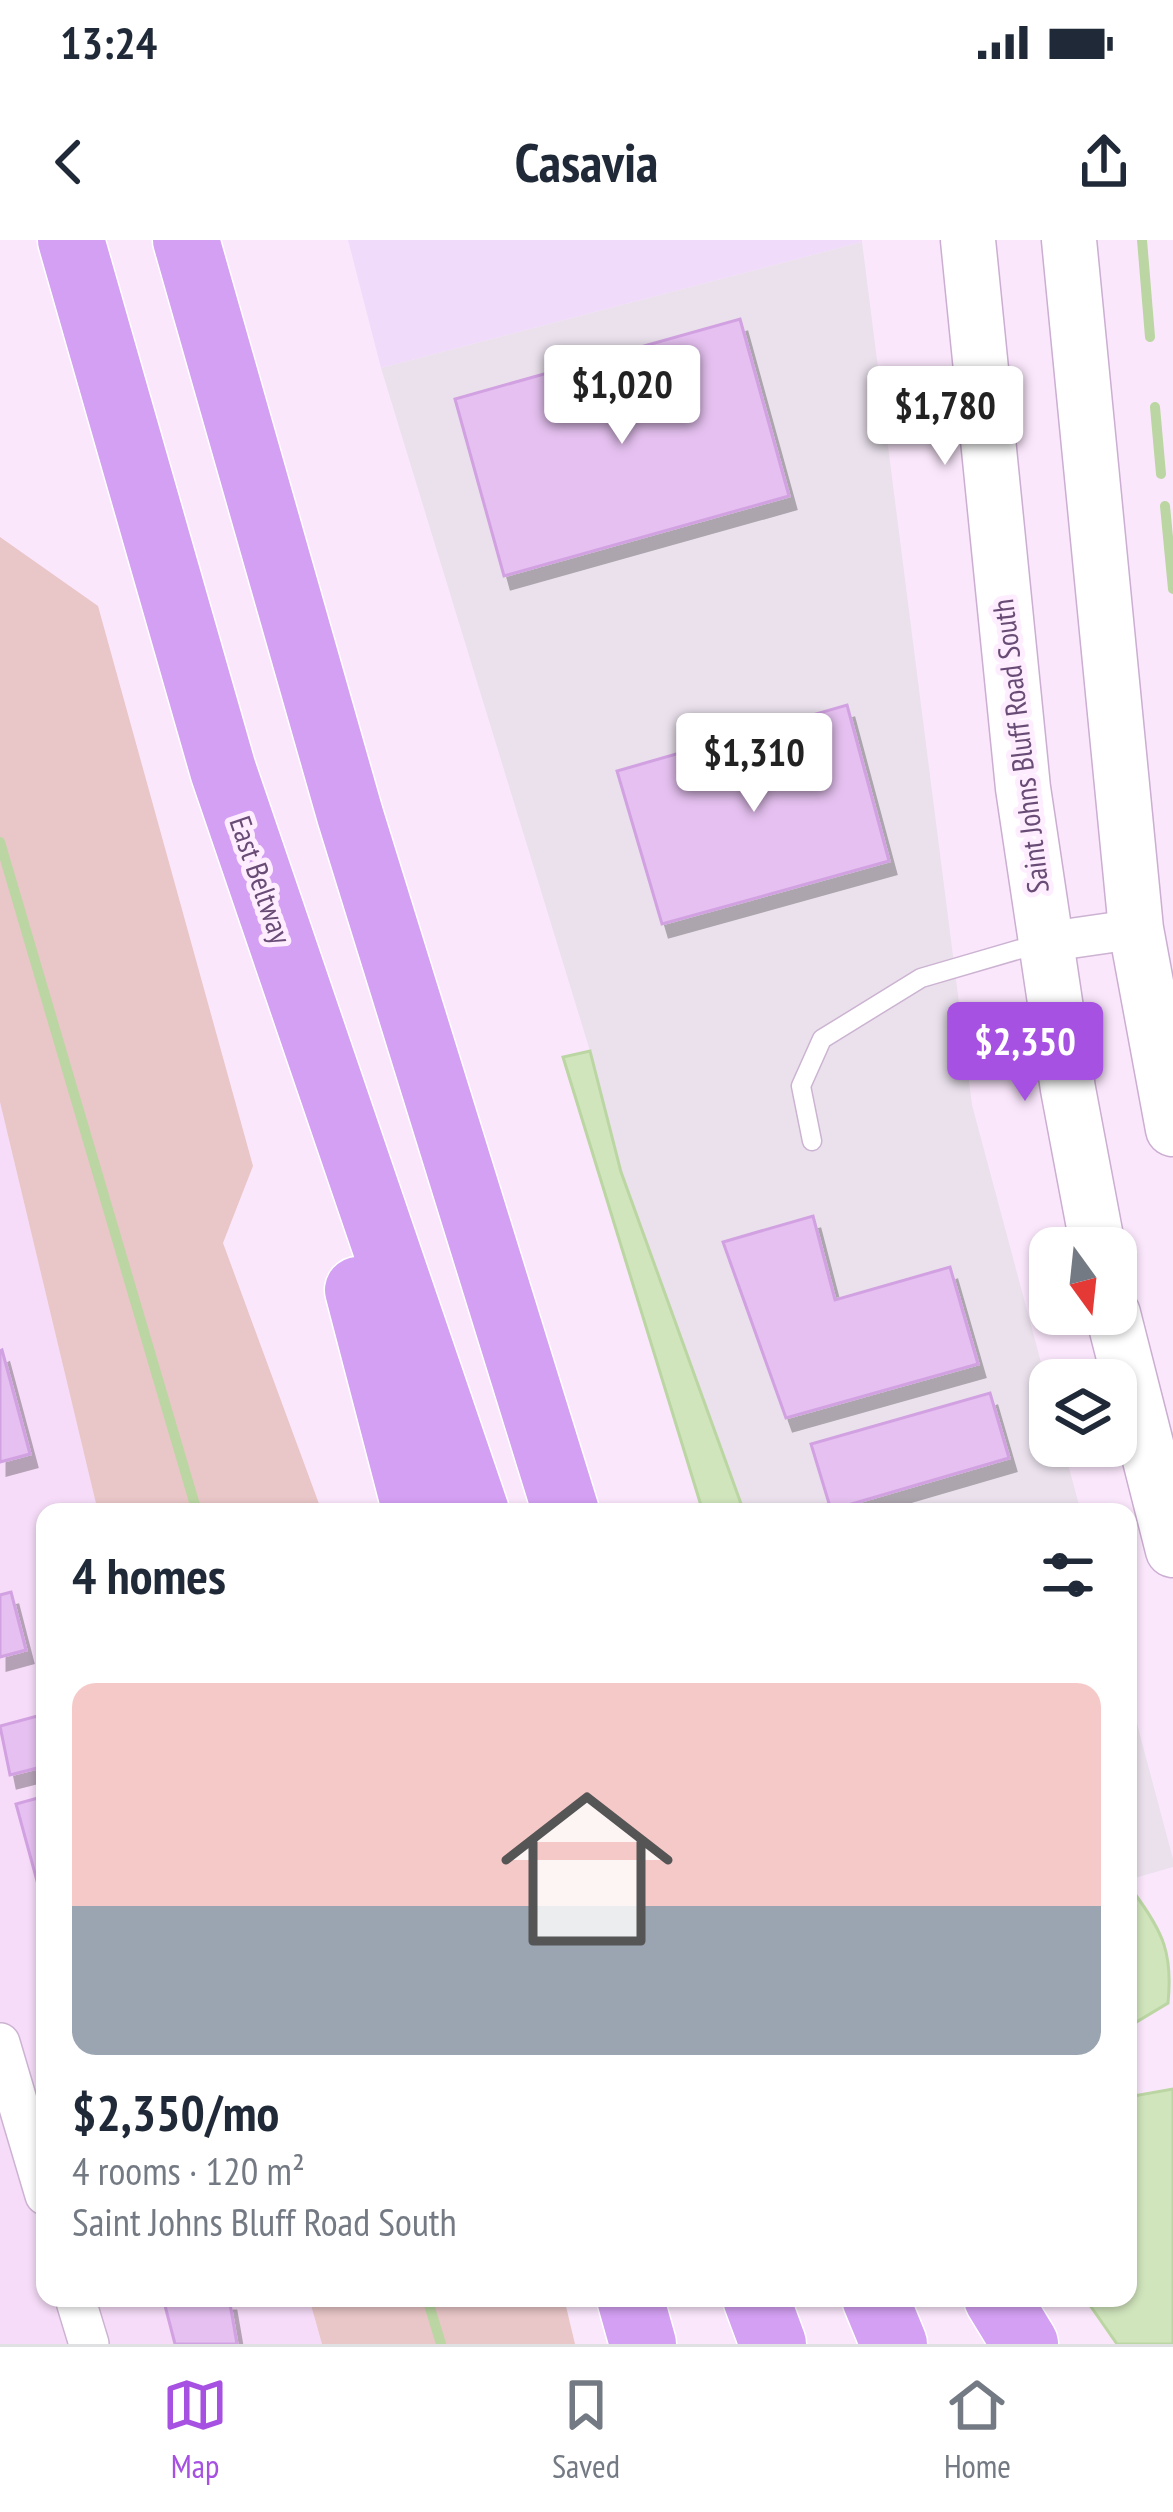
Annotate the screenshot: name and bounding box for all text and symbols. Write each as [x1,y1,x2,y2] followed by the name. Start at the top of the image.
[60,13,157,71] text: 13:24
[515,127,658,197] text: Casavia
[36,129,102,195] icon: back
[1071,129,1137,195] icon: share
[524,345,720,447] pin: $1,020
[571,358,673,409] text: $1,020
[847,366,1043,468] pin: $1,780
[894,379,996,430] text: $1,780
[982,597,1057,895] street label: Saint Johns Bluff Road South
[656,713,852,815] pin: $1,310
[703,726,805,777] text: $1,310
[221,811,302,949] street label: East Beltway
[927,1002,1123,1104] pin: $2,350
[974,1015,1076,1066] text: $2,350
[1029,1227,1137,1335] north arrow
[1029,1227,1137,1467] map controls
[1029,1359,1137,1467] button: layers
[72,1542,226,1608] text: 4 homes
[1035,1542,1101,1608] icon: filters
[479,1761,695,1977] icon: home
[72,2079,279,2145] text: $2,350/mo
[72,2145,305,2196] text: 4 rooms · 120 m²
[72,2196,457,2247] text: Saint Johns Bluff Road South
[162,2372,228,2487] tab: Map
[552,2372,620,2487] tab: Saved
[944,2372,1011,2487] tab: Home

